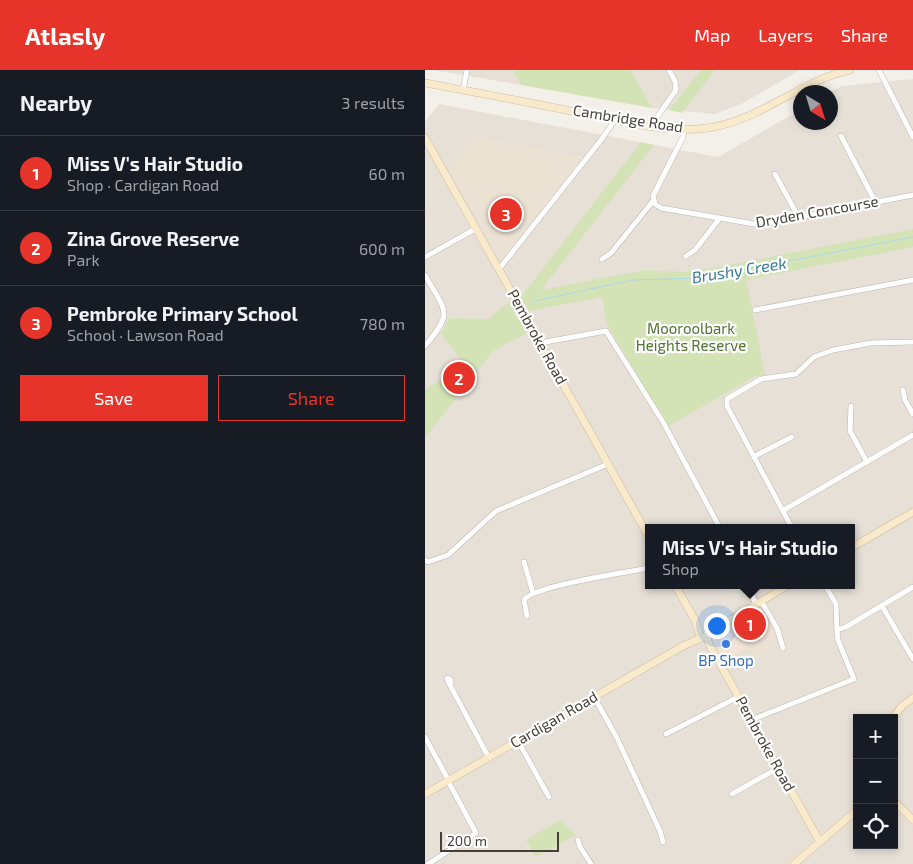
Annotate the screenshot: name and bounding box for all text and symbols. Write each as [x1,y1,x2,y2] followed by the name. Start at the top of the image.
[25,21,105,50] text: Atlasly
[694,24,730,46] text: Map
[758,24,813,46] text: Layers
[841,24,888,46] text: Share
[793,85,838,130] north arrow
[20,90,92,115] text: Nearby
[342,93,405,112] text: 3 results
[572,100,684,136] street label: Cambridge Road
[67,152,243,175] text: Miss V's Hair Studio
[33,164,39,183] text: 1
[369,164,405,183] text: 60 m
[67,175,219,194] text: Shop · Cardigan Road
[754,191,880,231] street label: Dryden Concourse
[490,195,522,233] pin: 3
[67,227,240,250] text: Zina Grove Reserve
[31,239,41,258] text: 2
[359,239,405,258] text: 600 m
[67,250,100,269] text: Park
[690,253,788,287] water label: Brushy Creek
[504,286,571,387] street label: Pembroke Road
[67,302,298,325] text: Pembroke Primary School
[31,314,41,333] text: 3
[360,314,405,333] text: 780 m
[636,319,746,354] park label: Mooroolbark Heights Reserve
[67,325,224,344] text: School · Lawson Road
[443,359,475,397] pin: 2
[20,375,208,421] button: Save
[218,375,405,421] button: Share
[645,524,855,589] popup
[662,536,838,559] text: Miss V's Hair Studio
[662,559,699,578] text: Shop
[734,605,766,643] pin: 1
[704,613,730,639] your location
[720,638,732,650] marker: BP Shop
[698,651,754,669] place label: BP Shop
[507,687,600,751] street label: Cardigan Road
[732,693,799,794] street label: Pembroke Road
[853,714,898,849] map controls
[853,714,898,759] button: +
[853,759,898,804] button: −
[853,804,898,849] button: locate
[440,829,559,852] scale bar
[447,832,487,849] text: 200 m

